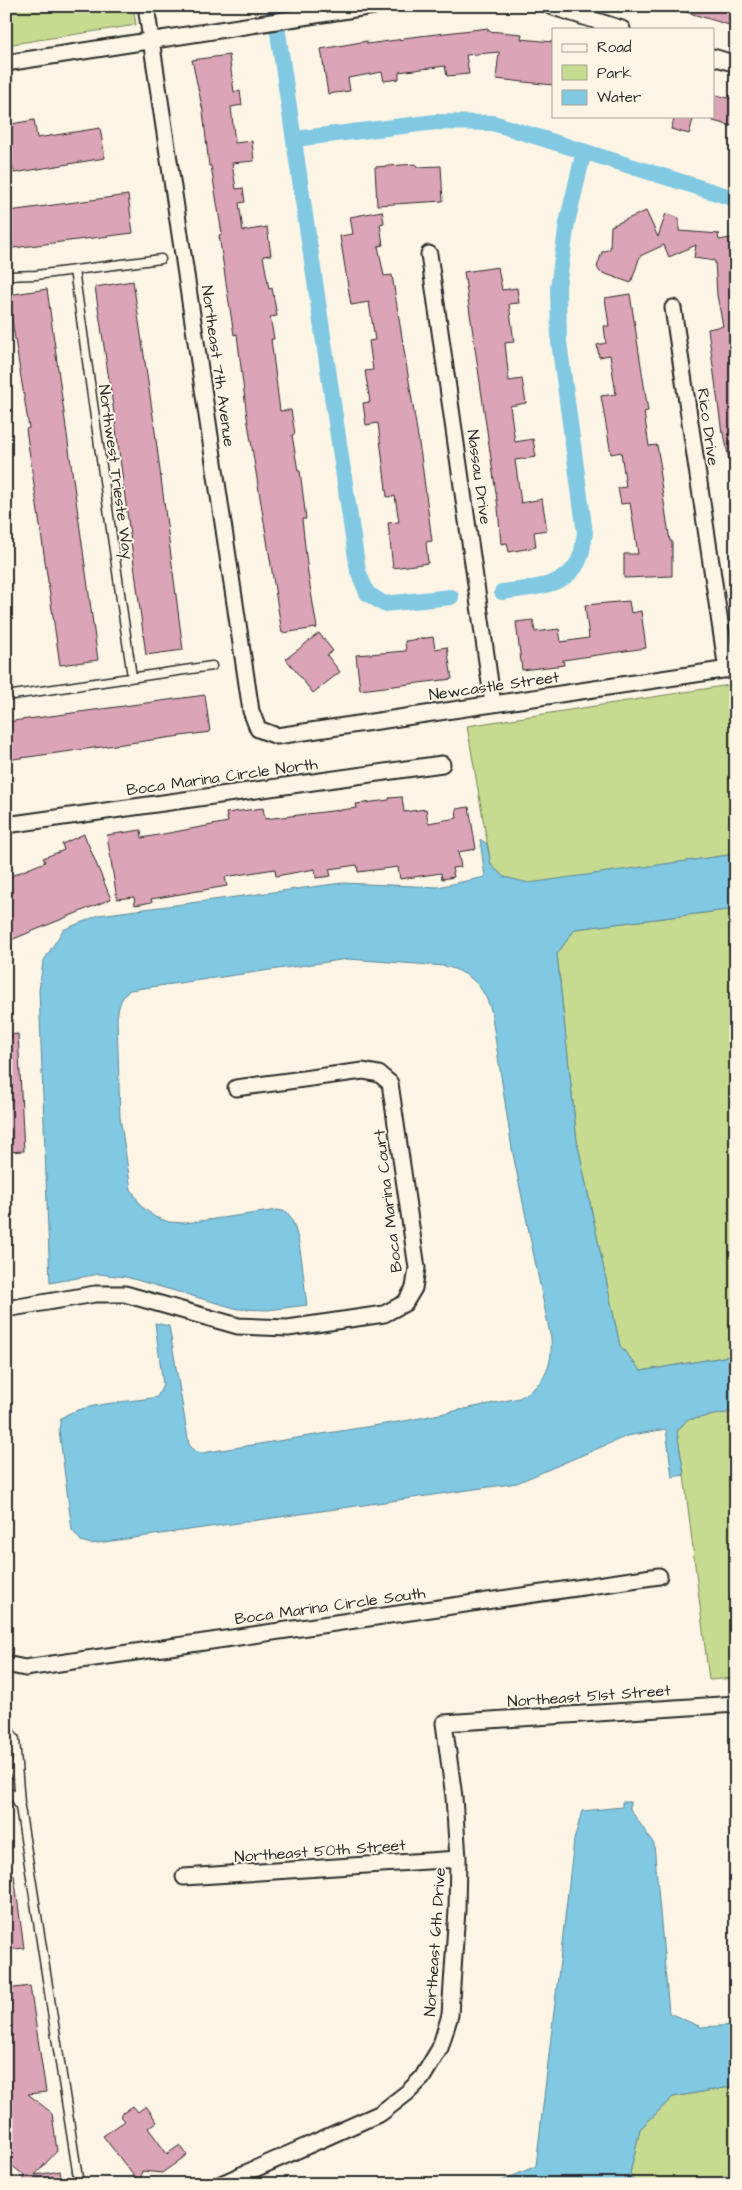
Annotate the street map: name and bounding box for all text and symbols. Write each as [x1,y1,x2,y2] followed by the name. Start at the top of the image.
[552,28,714,118] legend
[597,37,632,58] text: Road
[597,63,632,84] text: Park
[597,87,641,108] text: Water
[196,284,240,448] street label: Northeast 7th Avenue
[92,383,139,561] street label: Northwest Trieste Way
[692,387,724,467] street label: Rico Drive
[461,428,497,526] street label: Nassau Drive
[427,666,561,706] street label: Newcastle Street
[125,753,319,801] street label: Boca Marina Circle North
[368,1128,408,1274] street label: Boca Marina Court
[233,1582,427,1630] street label: Boca Marina Circle South
[507,1679,672,1713] street label: Northeast 51st Street
[234,1834,407,1868] street label: Northeast 50th Street
[419,1866,451,2017] street label: Northeast 6th Drive

